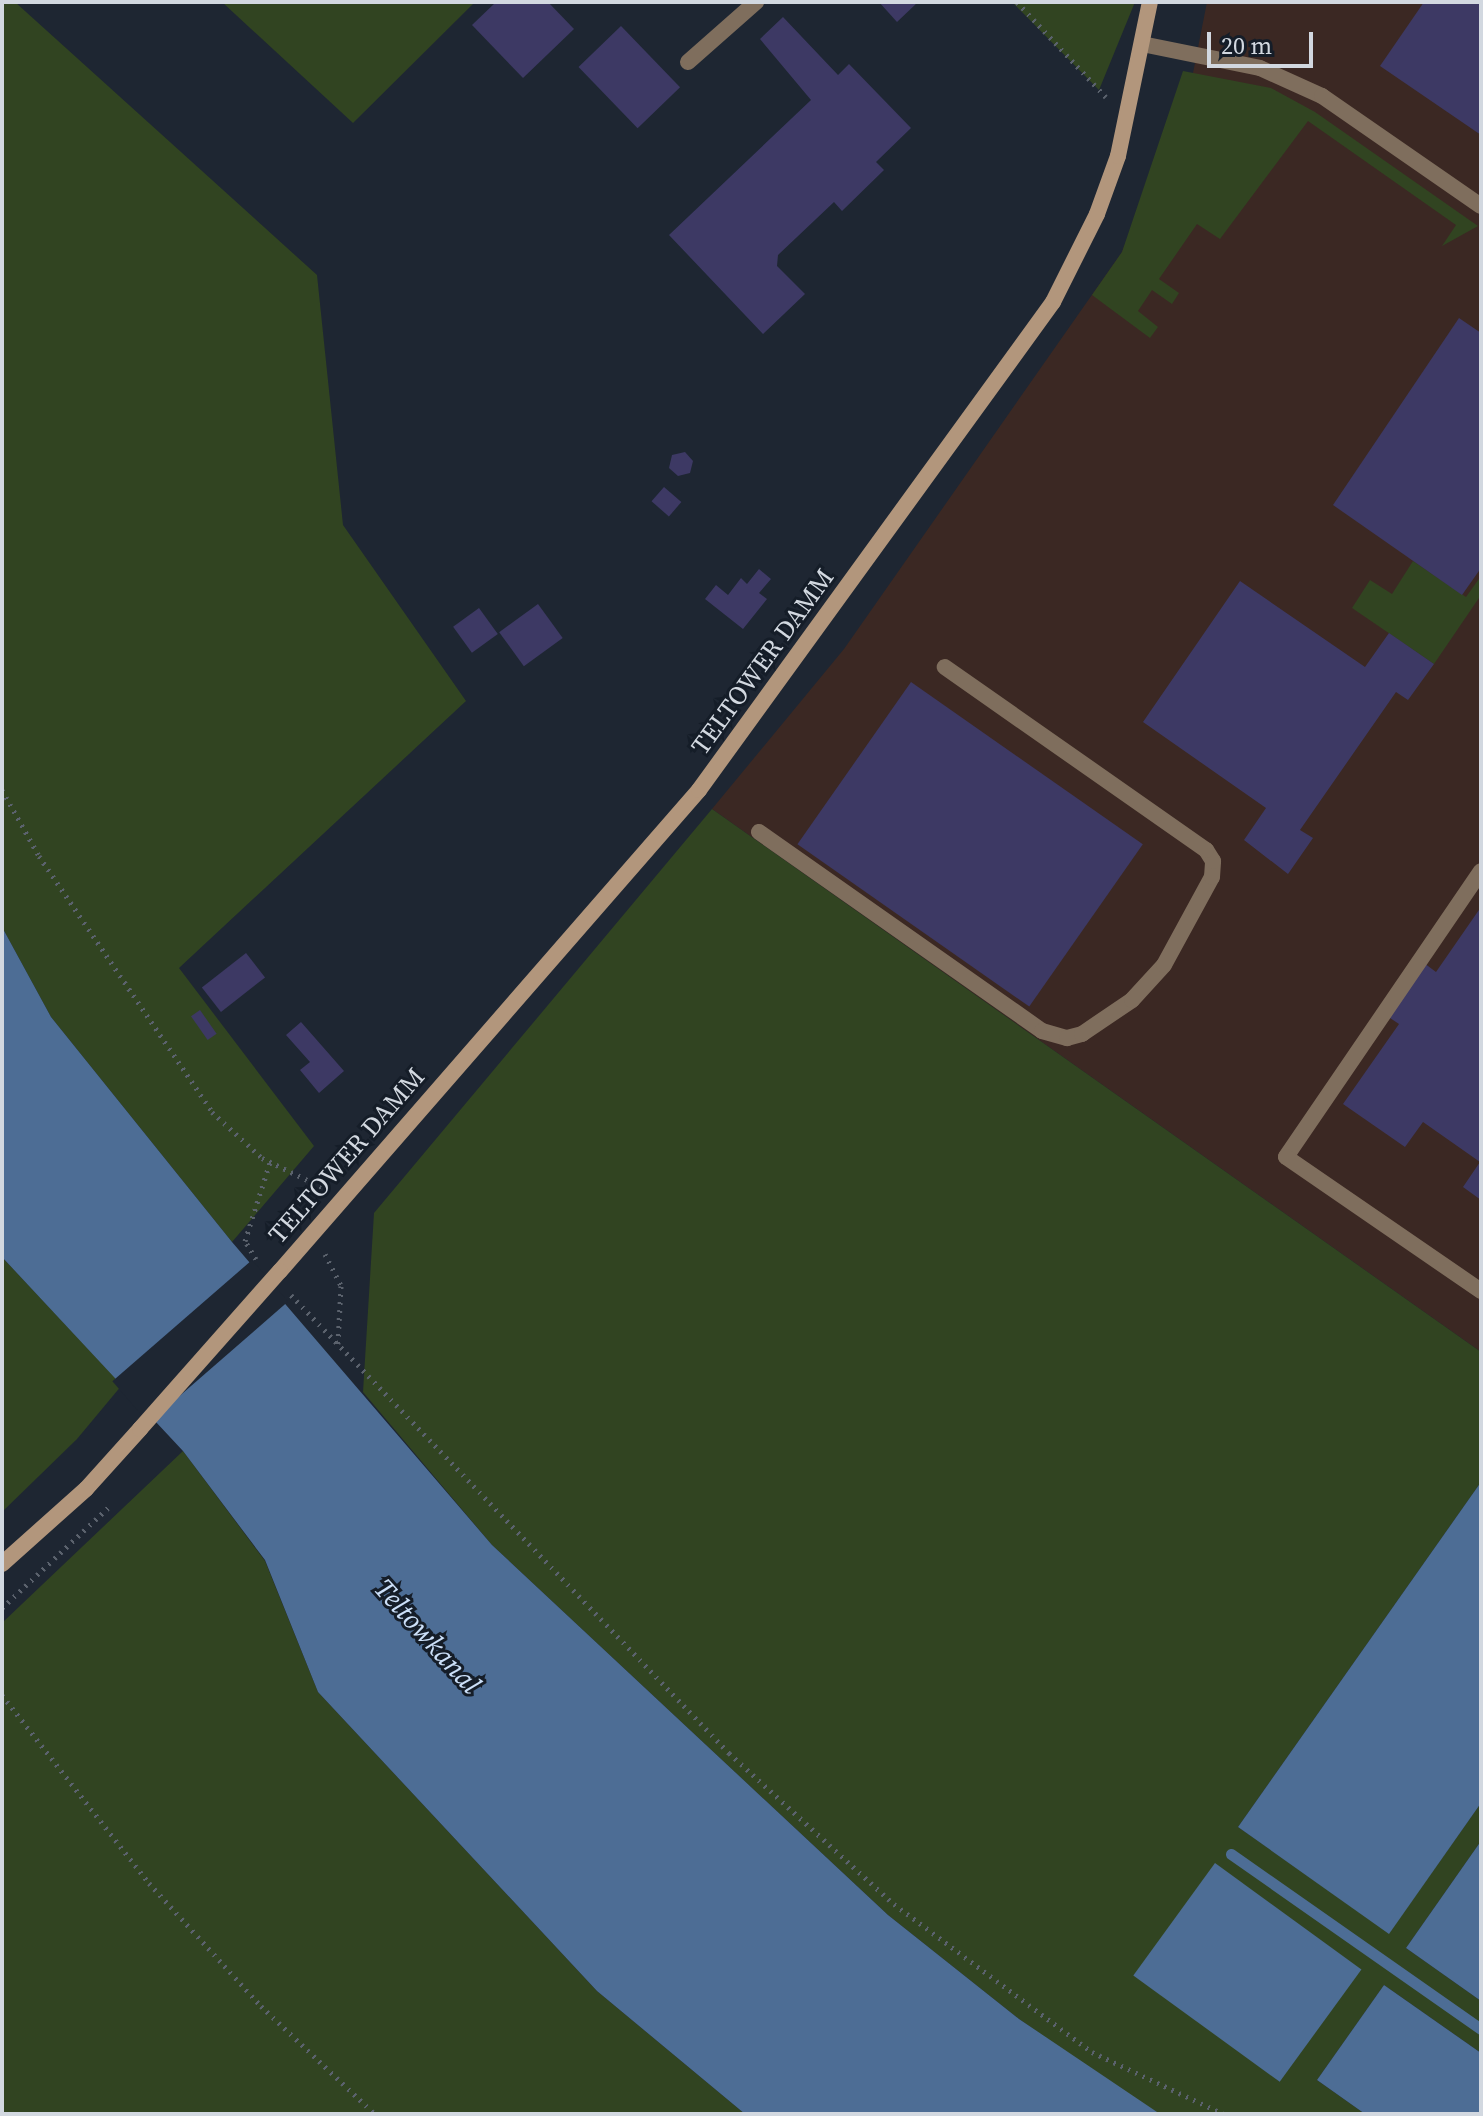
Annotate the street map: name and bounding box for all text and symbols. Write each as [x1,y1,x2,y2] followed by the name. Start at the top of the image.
[1211,16,1317,66] scale bar
[1221,29,1272,62] text: 20 m
[685,563,841,761] street label: TELTOWER DAMM
[262,1062,432,1250] street label: TELTOWER DAMM
[368,1572,488,1700] water label: Teltowkanal

